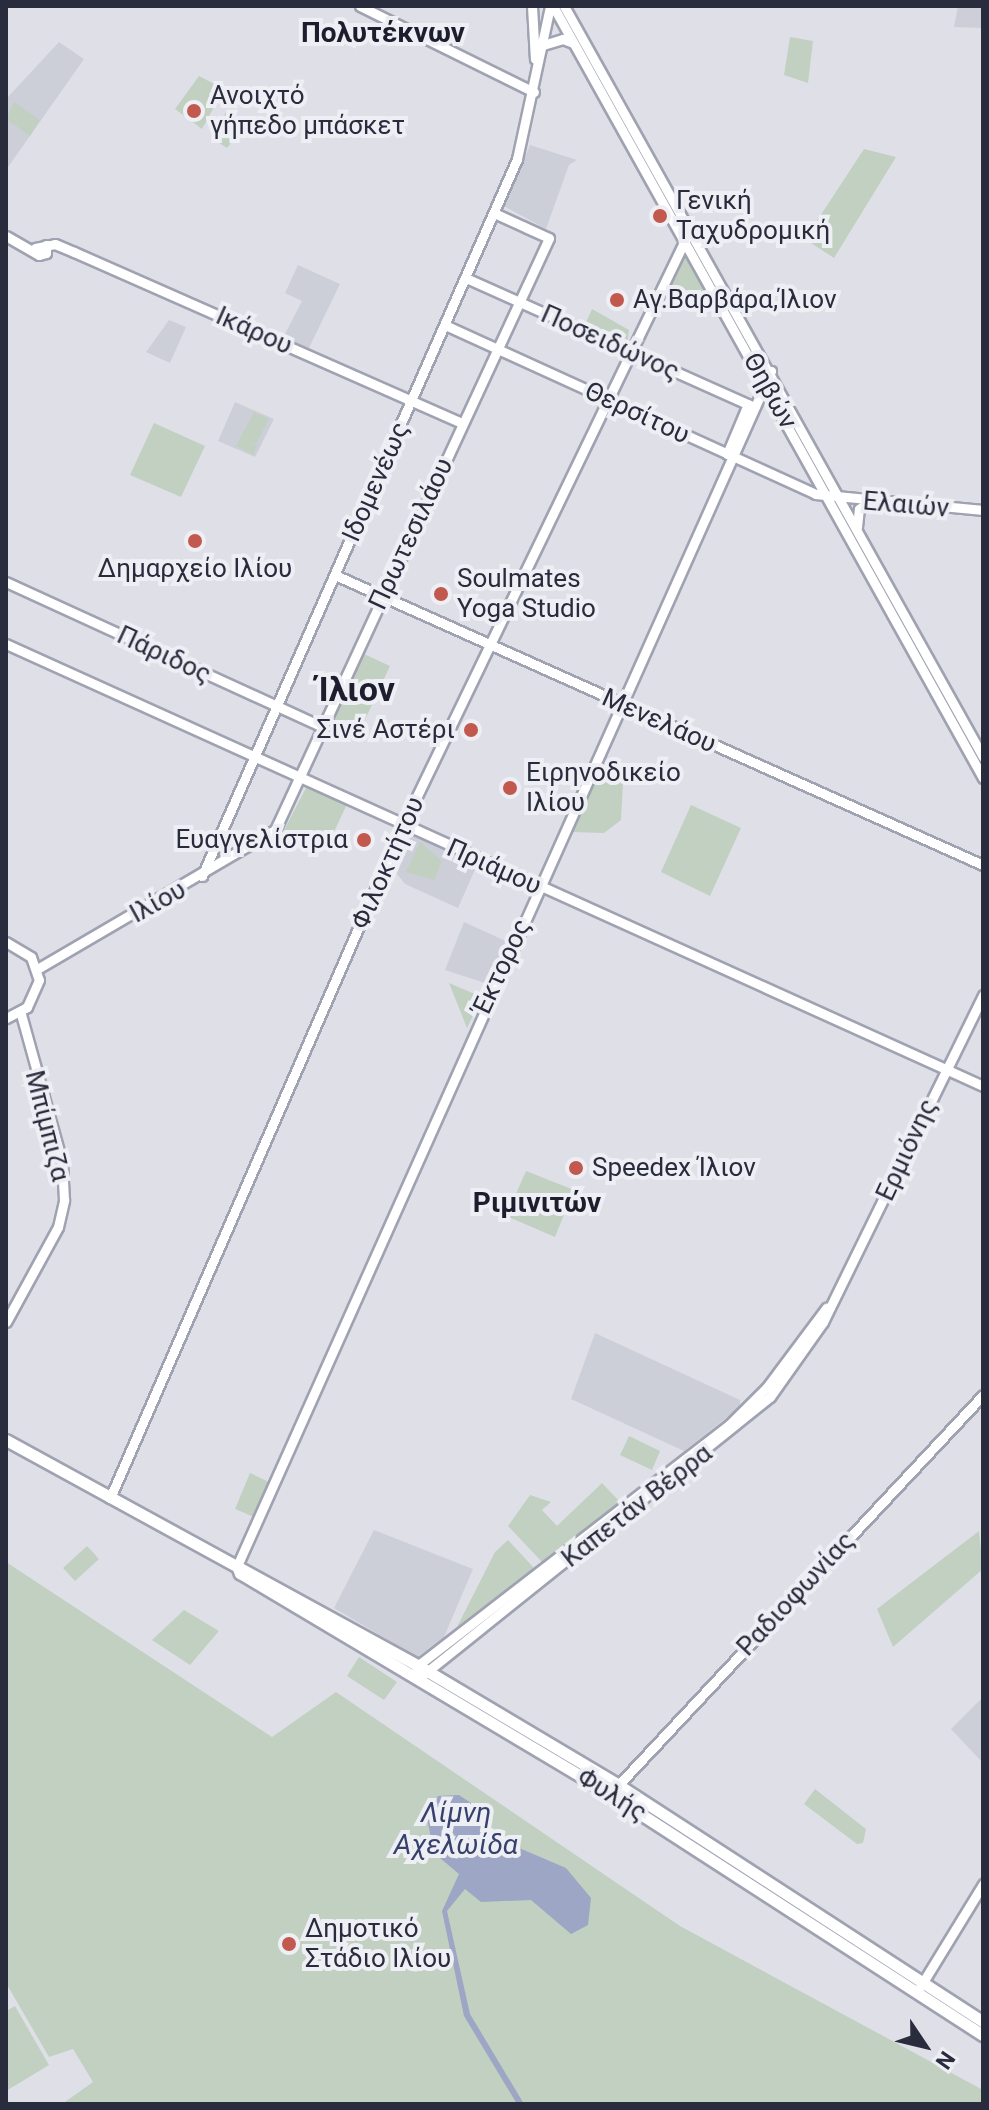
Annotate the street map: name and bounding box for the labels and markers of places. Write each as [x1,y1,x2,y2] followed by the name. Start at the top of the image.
[210,80,405,142] place label: Ανοιχτό γήπεδο μπάσκετ
[185,102,203,120] marker: Ανοιχτό γήπεδο μπάσκετ
[676,185,830,246] place label: Γενική Ταχυδρομική
[651,207,669,225] marker: Γενική Ταχυδρομική
[633,284,837,316] place label: Αγ.Βαρβάρα,Ίλιον
[608,291,626,309] marker: Αγ.Βαρβάρα,Ίλιον
[186,532,204,550] marker: Δημαρχείο Ιλίου
[98,553,292,585] place label: Δημαρχείο Ιλίου
[457,563,596,624] place label: Soulmates Yoga Studio
[432,585,450,603] marker: Soulmates Yoga Studio
[317,714,455,746] place label: Σινέ Αστέρι
[462,721,480,739] marker: Σινέ Αστέρι
[526,757,681,818] place label: Ειρηνοδικείο Ιλίου
[501,779,519,797] marker: Ειρηνοδικείο Ιλίου
[176,824,348,856] place label: Ευαγγελίστρια
[355,831,373,849] marker: Ευαγγελίστρια
[592,1152,756,1184] place label: Speedex Ίλιον
[567,1159,585,1177] marker: Speedex Ίλιον
[305,1913,451,1974] place label: Δημοτικό Στάδιο Ιλίου
[280,1935,298,1953] marker: Δημοτικό Στάδιο Ιλίου

